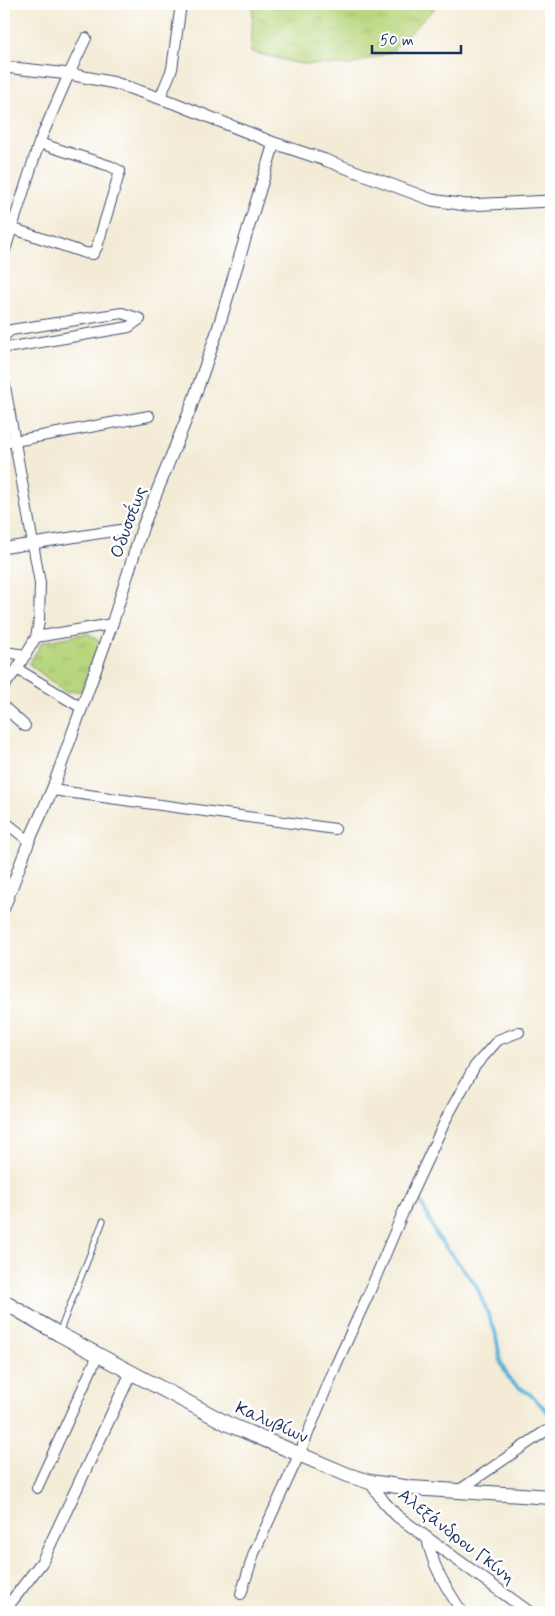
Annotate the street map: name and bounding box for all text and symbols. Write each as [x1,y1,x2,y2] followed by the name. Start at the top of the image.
[372,22,461,54] scale bar
[380,31,414,51] text: 50 m
[104,483,153,562] street label: Οδυσσέως
[232,1396,312,1450] street label: Καλυβίων
[393,1483,520,1590] street label: Αλεξάνδρου Γκίνη

